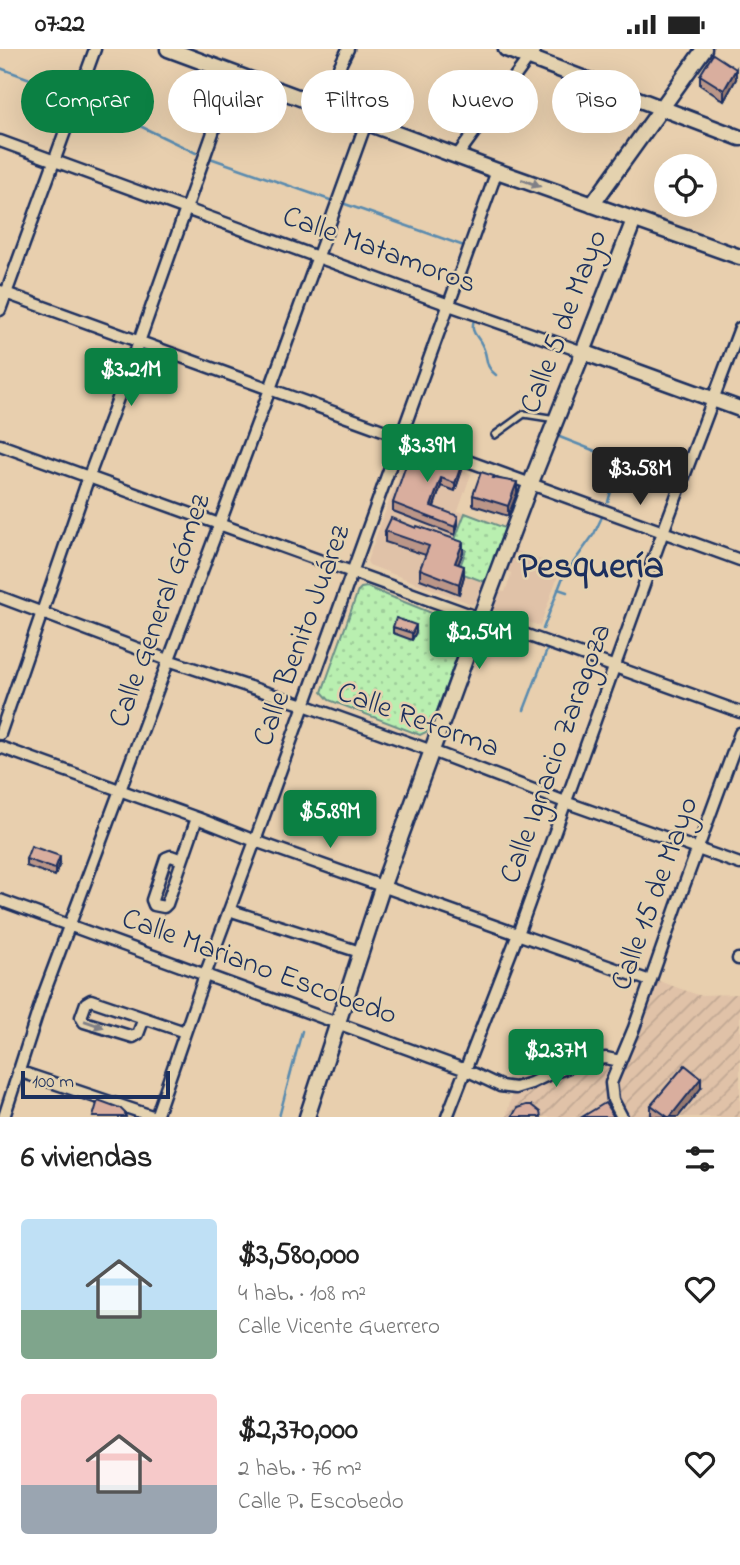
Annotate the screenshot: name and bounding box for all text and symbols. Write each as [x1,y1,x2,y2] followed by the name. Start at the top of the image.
[35,6,85,44] text: 07:22
[21,70,154,133] chip: Comprar
[168,70,287,133] chip: Alquilar
[301,70,414,133] chip: Filtros
[428,70,538,133] chip: Nuevo
[552,70,641,133] chip: Piso
[654,154,717,217] map controls
[654,154,717,217] button: locate
[520,178,541,189] one-way arrow
[276,196,482,306] street label: Calle Matamoros
[510,224,620,420] street label: Calle 5 de Mayo
[74,349,188,408] pin: $3.21M
[101,354,161,387] text: $3.21M
[370,425,484,484] pin: $3.39M
[398,430,456,463] text: $3.39M
[583,447,697,507] pin: $3.58M
[608,453,672,486] text: $3.58M
[98,488,224,734] street label: Calle General Gómez
[243,519,364,753] street label: Calle Benito Juárez
[518,541,664,595] district label: Pesquería
[422,611,536,671] pin: $2.54M
[446,617,512,650] text: $2.54M
[490,618,624,890] street label: Calle Ignacio Zaragoza
[330,671,506,771] street label: Calle Reforma
[273,791,387,850] pin: $5.89M
[601,791,711,997] street label: Calle 15 de Mayo
[299,796,361,829] text: $5.89M
[115,898,403,1038] street label: Calle Mariano Escobedo
[84,1019,105,1030] one-way arrow
[499,1030,613,1089] pin: $2.37M
[525,1035,587,1068] text: $2.37M
[21,1068,170,1100] scale bar
[32,1069,74,1096] text: 100 m
[21,1137,152,1181] text: 6 viviendas
[681,1140,719,1178] icon: filters
[238,1234,359,1278] text: $3,580,000
[77,1247,161,1331] icon: home
[681,1270,719,1308] icon: heart
[238,1278,366,1311] text: 4 hab. · 108 m²
[238,1311,440,1344] text: Calle Vicente Guerrero
[238,1409,358,1453] text: $2,370,000
[77,1422,161,1506] icon: home
[681,1445,719,1483] icon: heart
[238,1453,362,1486] text: 2 hab. · 76 m²
[238,1486,404,1519] text: Calle P. Escobedo

